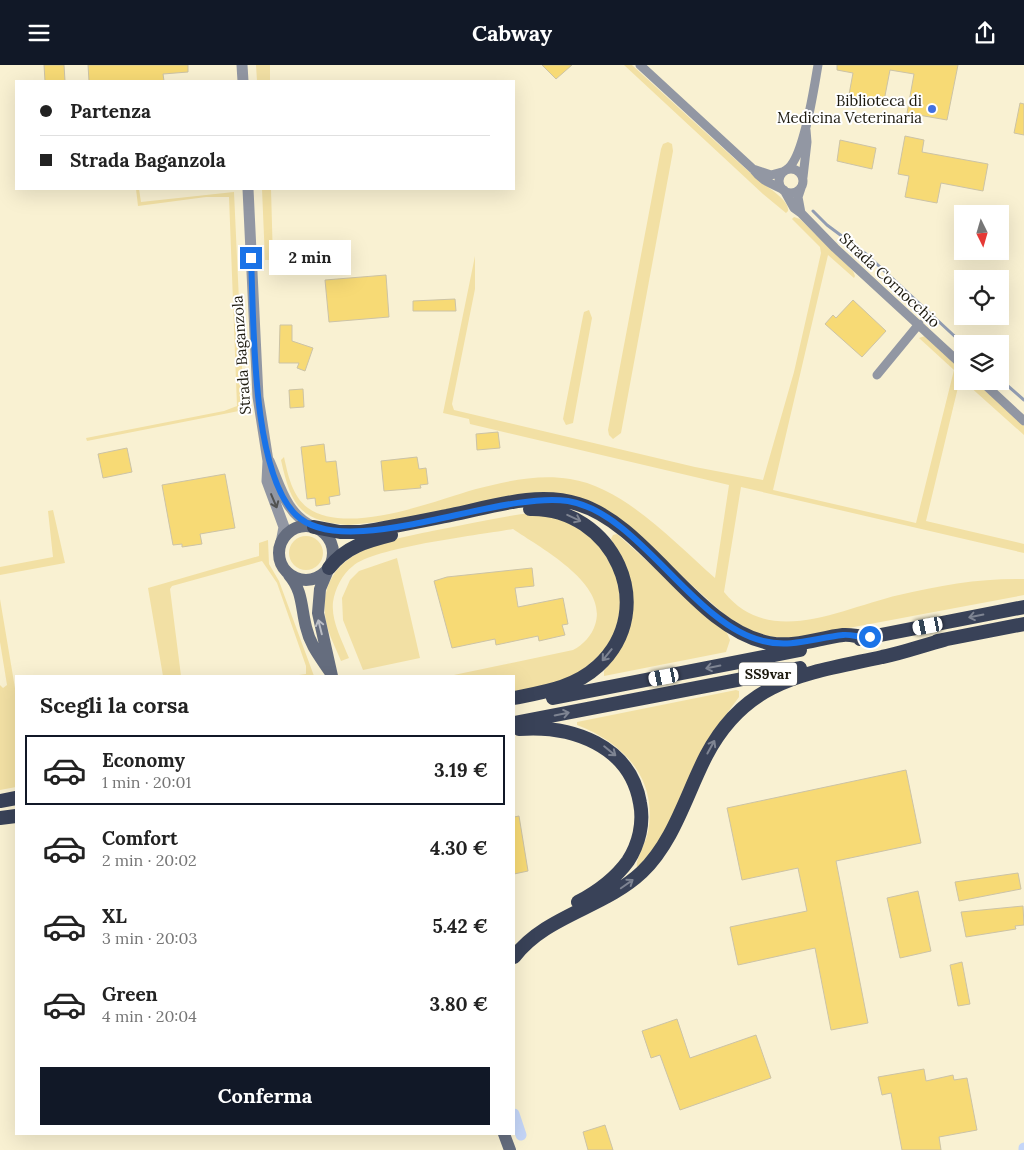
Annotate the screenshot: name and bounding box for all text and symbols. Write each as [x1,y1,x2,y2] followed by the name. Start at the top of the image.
[25,19,53,47] icon: menu
[472,19,552,47] text: Cabway
[971,19,999,47] icon: share
[777,91,922,127] place label: Biblioteca di Medicina Veterinaria
[70,99,151,123] text: Partenza
[926,103,938,115] marker: Biblioteca di Medicina Veterinaria
[70,148,226,172] text: Strada Baganzola
[954,205,1009,260] north arrow
[954,205,1009,390] map controls
[836,229,944,332] street label: Strada Cornocchio
[268,241,351,275] callout: 2 min
[240,247,262,269] route end
[289,247,331,267] text: 2 min
[954,270,1009,325] button: locate
[227,295,255,415] street label: Strada Baganzola
[954,335,1009,390] button: layers
[269,493,279,508] one-way arrow
[566,514,581,523] one-way arrow
[969,612,985,622] one-way arrow
[911,616,944,636] car
[315,620,324,636] one-way arrow
[859,626,881,648] route start
[602,648,613,661] one-way arrow
[706,663,722,672] one-way arrow
[739,663,797,685] road number: SS9var
[647,667,680,687] car
[40,691,189,719] text: Scegli la corsa
[553,708,569,718] one-way arrow
[706,740,716,755] one-way arrow
[603,746,616,757] one-way arrow
[42,748,87,793] icon: car
[102,748,185,772] text: Economy
[434,758,488,782] text: 3.19 €
[102,772,191,792] text: 1 min · 20:01
[42,826,87,871] icon: car
[102,826,178,850] text: Comfort
[430,836,488,860] text: 4.30 €
[102,850,197,870] text: 2 min · 20:02
[620,879,634,889] one-way arrow
[42,904,87,949] icon: car
[102,904,127,928] text: XL
[432,914,488,938] text: 5.42 €
[102,928,197,948] text: 3 min · 20:03
[42,982,87,1027] icon: car
[102,982,158,1006] text: Green
[430,992,488,1016] text: 3.80 €
[102,1006,197,1026] text: 4 min · 20:04
[40,1067,490,1125] button: Conferma

